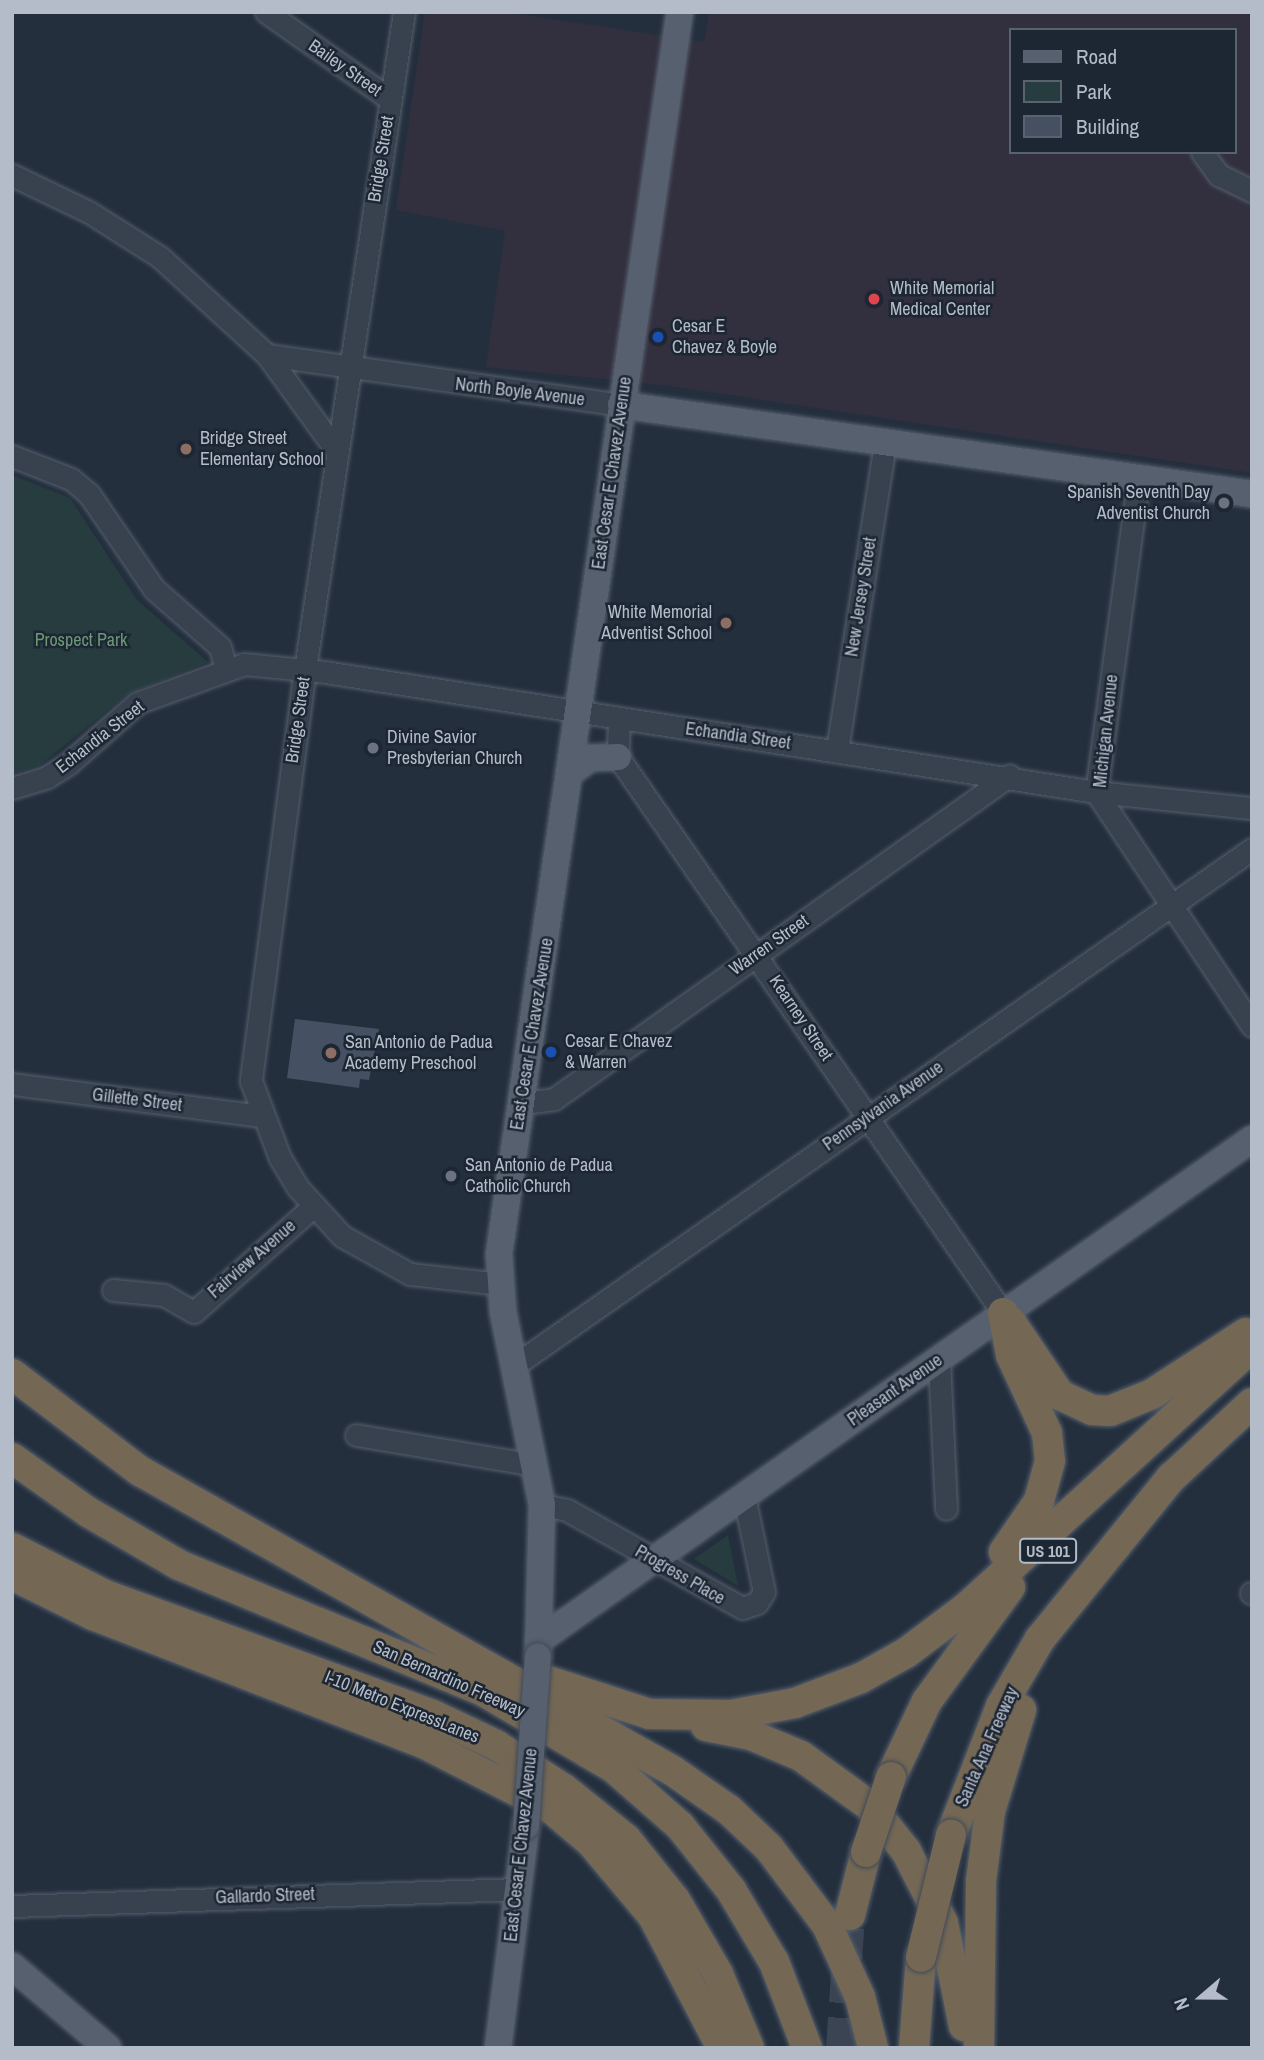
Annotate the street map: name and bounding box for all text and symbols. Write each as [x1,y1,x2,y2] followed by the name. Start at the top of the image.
[1009,28,1236,154] legend
[304,35,386,101] street label: Bailey Street
[1076,42,1117,71] text: Road
[1076,77,1111,106] text: Park
[1076,112,1139,141] text: Building
[364,114,398,204] street label: Bridge Street
[890,278,994,320] place label: White Memorial Medical Center
[864,289,884,309] marker: White Memorial Medical Center
[672,316,777,358] place label: Cesar E Chavez & Boyle
[650,329,666,345] marker: Cesar E Chavez & Boyle
[454,373,586,411] street label: North Boyle Avenue
[588,375,636,571] street label: East Cesar E Chavez Avenue
[200,428,324,471] place label: Bridge Street Elementary School
[178,441,194,457] marker: Bridge Street Elementary School
[1067,482,1210,524] place label: Spanish Seventh Day Adventist Church
[1216,495,1232,511] marker: Spanish Seventh Day Adventist Church
[841,536,881,658] street label: New Jersey Street
[601,602,712,644] place label: White Memorial Adventist School
[718,615,734,631] marker: White Memorial Adventist School
[35,629,127,651] park label: Prospect Park
[1089,673,1123,789] street label: Michigan Avenue
[281,675,315,765] street label: Bridge Street
[52,696,148,778] street label: Echandia Street
[684,718,792,754] street label: Echandia Street
[387,727,522,770] place label: Divine Savior Presbyterian Church
[365,740,381,756] marker: Divine Savior Presbyterian Church
[725,910,813,980] street label: Warren Street
[506,936,558,1132] street label: East Cesar E Chavez Avenue
[765,971,837,1065] street label: Kearney Street
[565,1031,672,1074] place label: Cesar E Chavez & Warren
[345,1032,494,1074] place label: San Antonio de Padua Academy Preschool
[543,1044,559,1060] marker: Cesar E Chavez & Warren
[323,1045,339,1061] marker: San Antonio de Padua Academy Preschool
[818,1056,948,1156] street label: Pennsylvania Avenue
[91,1084,183,1116] street label: Gillette Street
[465,1155,614,1198] place label: San Antonio de Padua Catholic Church
[443,1168,459,1184] marker: San Antonio de Padua Catholic Church
[203,1215,301,1303] street label: Fairview Avenue
[843,1349,947,1431] street label: Pleasant Avenue
[1018,1539,1078,1564] road number: US 101
[631,1541,729,1609] street label: Progress Place
[370,1636,528,1722] street label: San Bernardino Freeway
[322,1666,482,1748] street label: I-10 Metro ExpressLanes
[951,1683,1023,1811] street label: Santa Ana Freeway
[500,1747,542,1943] street label: East Cesar E Chavez Avenue
[215,1883,315,1909] street label: Gallardo Street
[1166,1962,1236,2032] north arrow
[1167,1994,1195,2014] text: N

